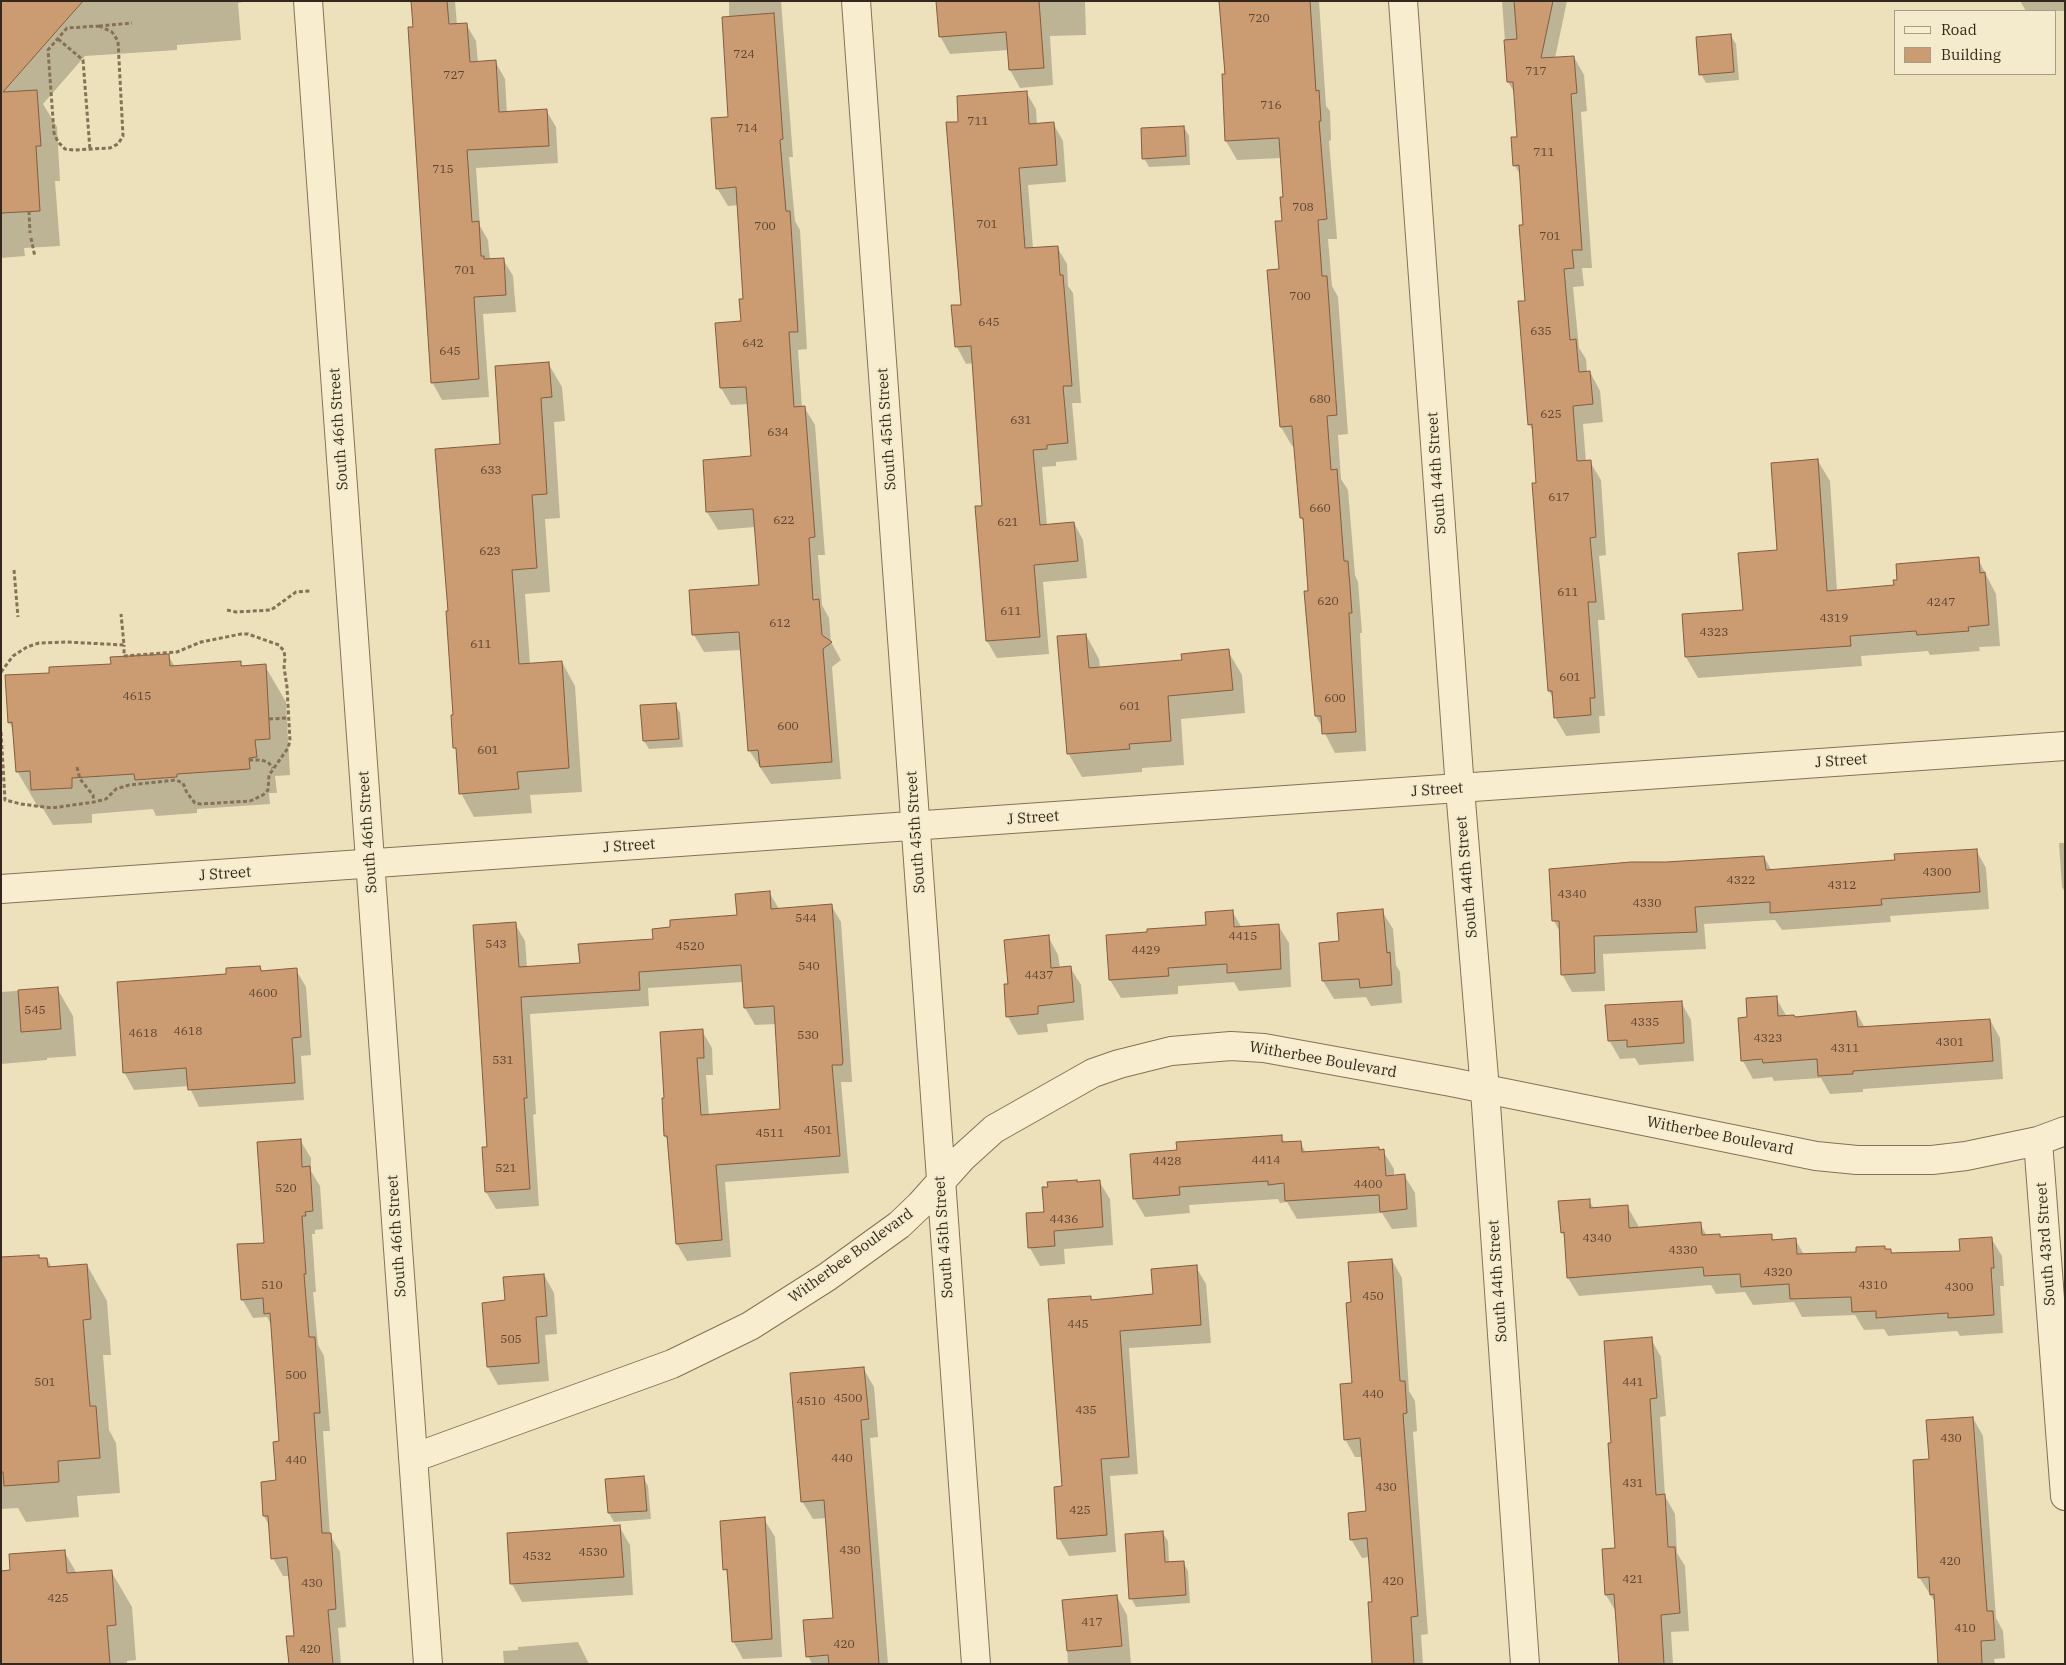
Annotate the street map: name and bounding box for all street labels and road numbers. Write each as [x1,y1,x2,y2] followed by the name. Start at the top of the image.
[326,367,352,491] street label: South 46th Street
[874,367,900,491] street label: South 45th Street
[1424,411,1450,535] street label: South 44th Street
[1814,750,1868,772] street label: J Street
[355,770,381,894] street label: South 46th Street
[903,770,929,894] street label: South 45th Street
[1410,779,1464,801] street label: J Street
[1006,807,1060,829] street label: J Street
[1453,815,1481,939] street label: South 44th Street
[602,835,656,857] street label: J Street
[198,863,252,885] street label: J Street
[1248,1038,1398,1082] street label: Witherbee Boulevard
[1645,1113,1795,1159] street label: Witherbee Boulevard
[384,1174,410,1298] street label: South 46th Street
[931,1175,957,1299] street label: South 45th Street
[2033,1181,2059,1307] street label: South 43rd Street
[785,1205,917,1307] street label: Witherbee Boulevard
[1485,1219,1511,1343] street label: South 44th Street

